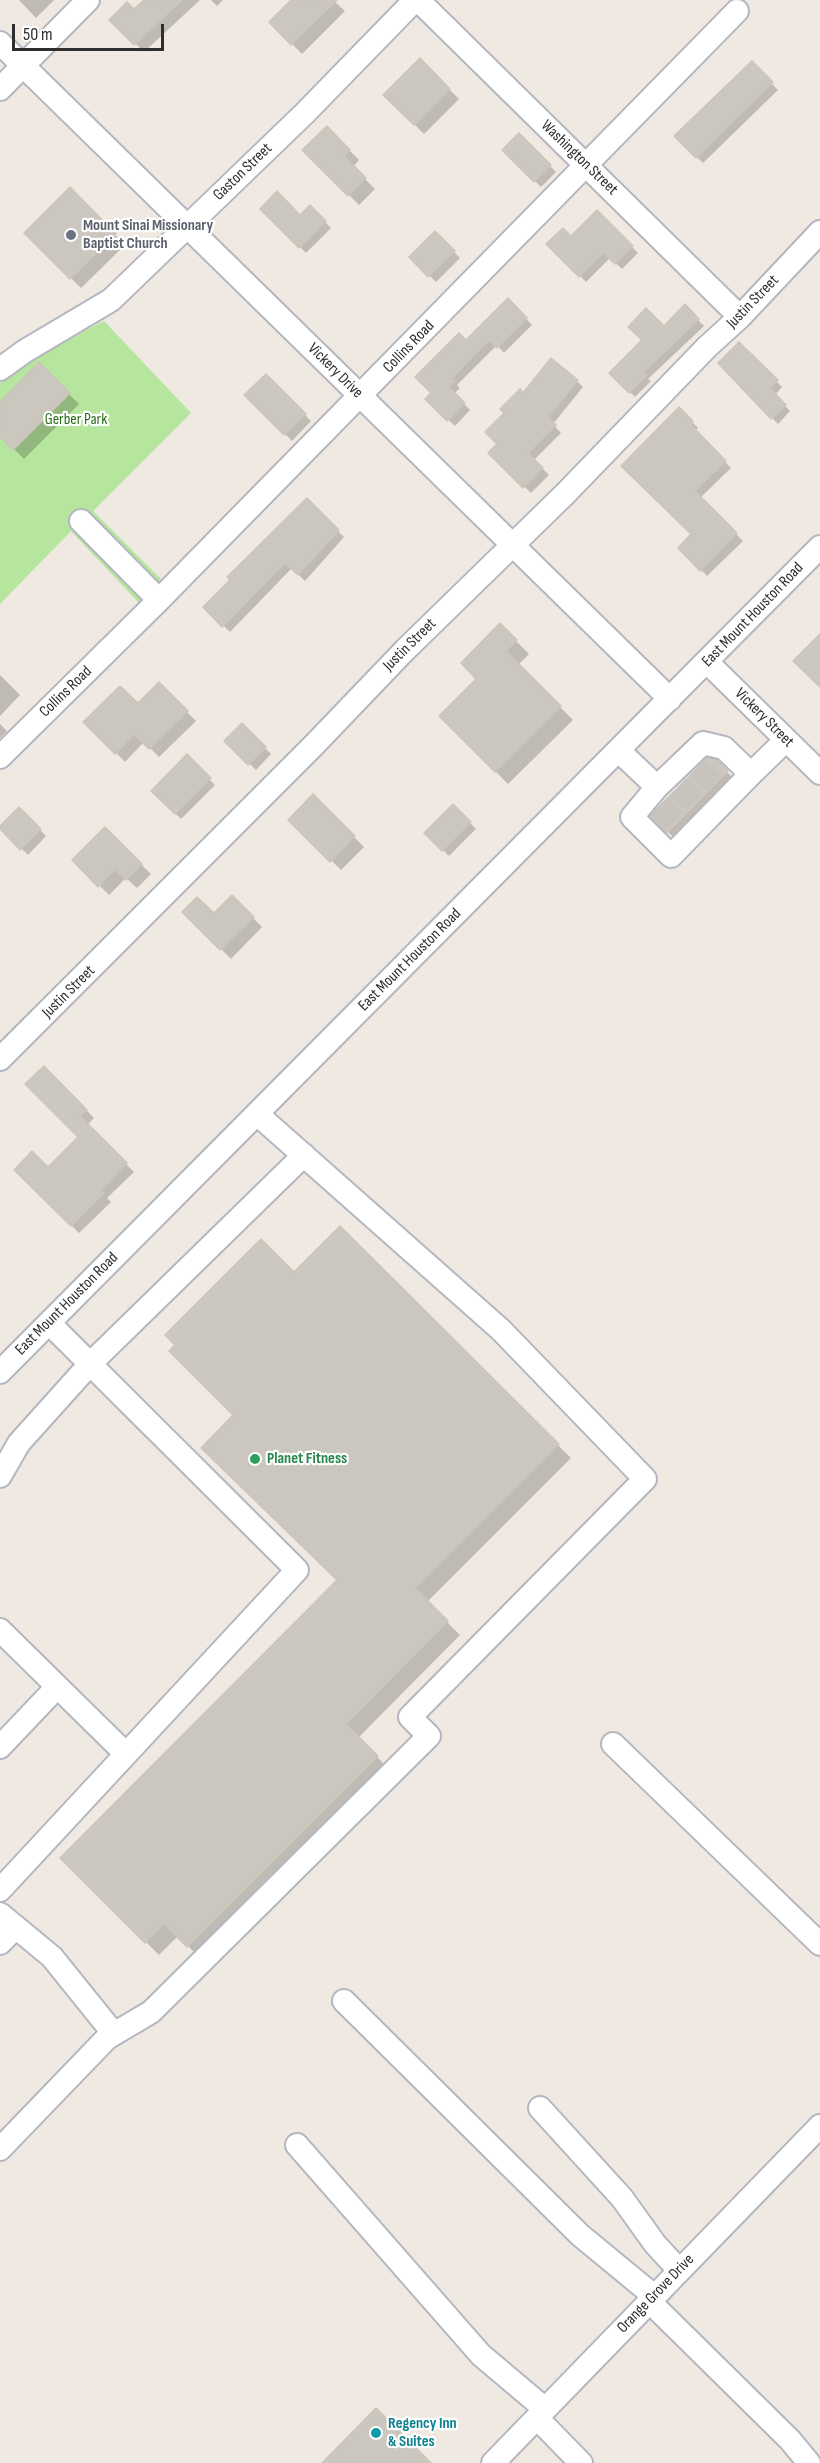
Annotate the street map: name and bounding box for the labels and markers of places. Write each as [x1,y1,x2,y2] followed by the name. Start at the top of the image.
[83,216,213,254] place label: Mount Sinai Missionary Baptist Church
[64,228,78,242] marker: Mount Sinai Missionary Baptist Church
[267,1449,347,1469] place label: Planet Fitness
[248,1452,262,1466] marker: Planet Fitness
[388,2414,457,2452] place label: Regency Inn & Suites
[369,2426,383,2440] marker: Regency Inn & Suites

